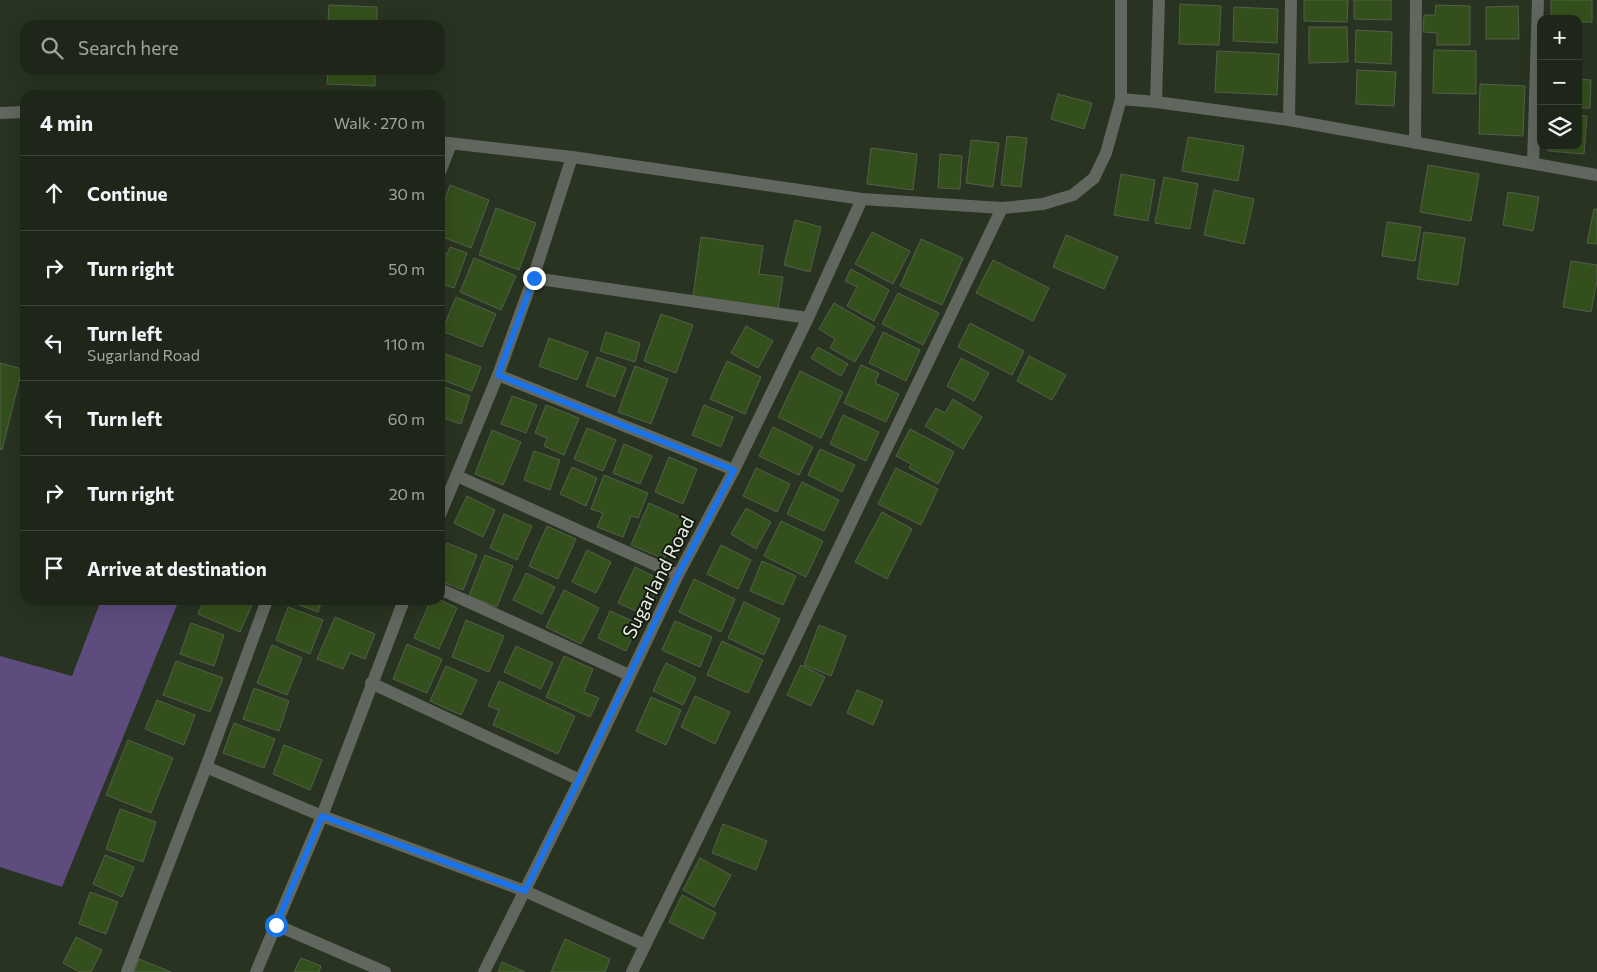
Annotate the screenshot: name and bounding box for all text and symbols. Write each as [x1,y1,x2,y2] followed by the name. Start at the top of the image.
[1537,15,1582,150] map controls
[1537,15,1582,60] button: +
[20,20,445,75] search box
[38,34,66,62] icon: search
[78,36,178,59] text: Search here
[1537,60,1582,105] button: −
[1537,105,1582,150] button: layers
[40,110,93,135] text: 4 min
[334,113,425,132] text: Walk · 270 m
[40,179,68,207] icon: ahead
[87,182,167,205] text: Continue
[388,184,425,203] text: 30 m
[40,254,68,282] icon: right
[87,257,174,280] text: Turn right
[388,259,425,278] text: 50 m
[523,267,546,290] route end
[87,322,162,345] text: Turn left
[40,329,68,357] icon: left
[384,334,425,353] text: 110 m
[87,345,200,364] text: Sugarland Road
[40,404,68,432] icon: left
[87,407,162,430] text: Turn left
[388,409,425,428] text: 60 m
[40,479,68,507] icon: right
[87,482,174,505] text: Turn right
[389,484,425,503] text: 20 m
[617,512,698,642] street label: Sugarland Road
[40,554,68,582] icon: arrive
[87,557,267,580] text: Arrive at destination
[265,914,288,937] route start

